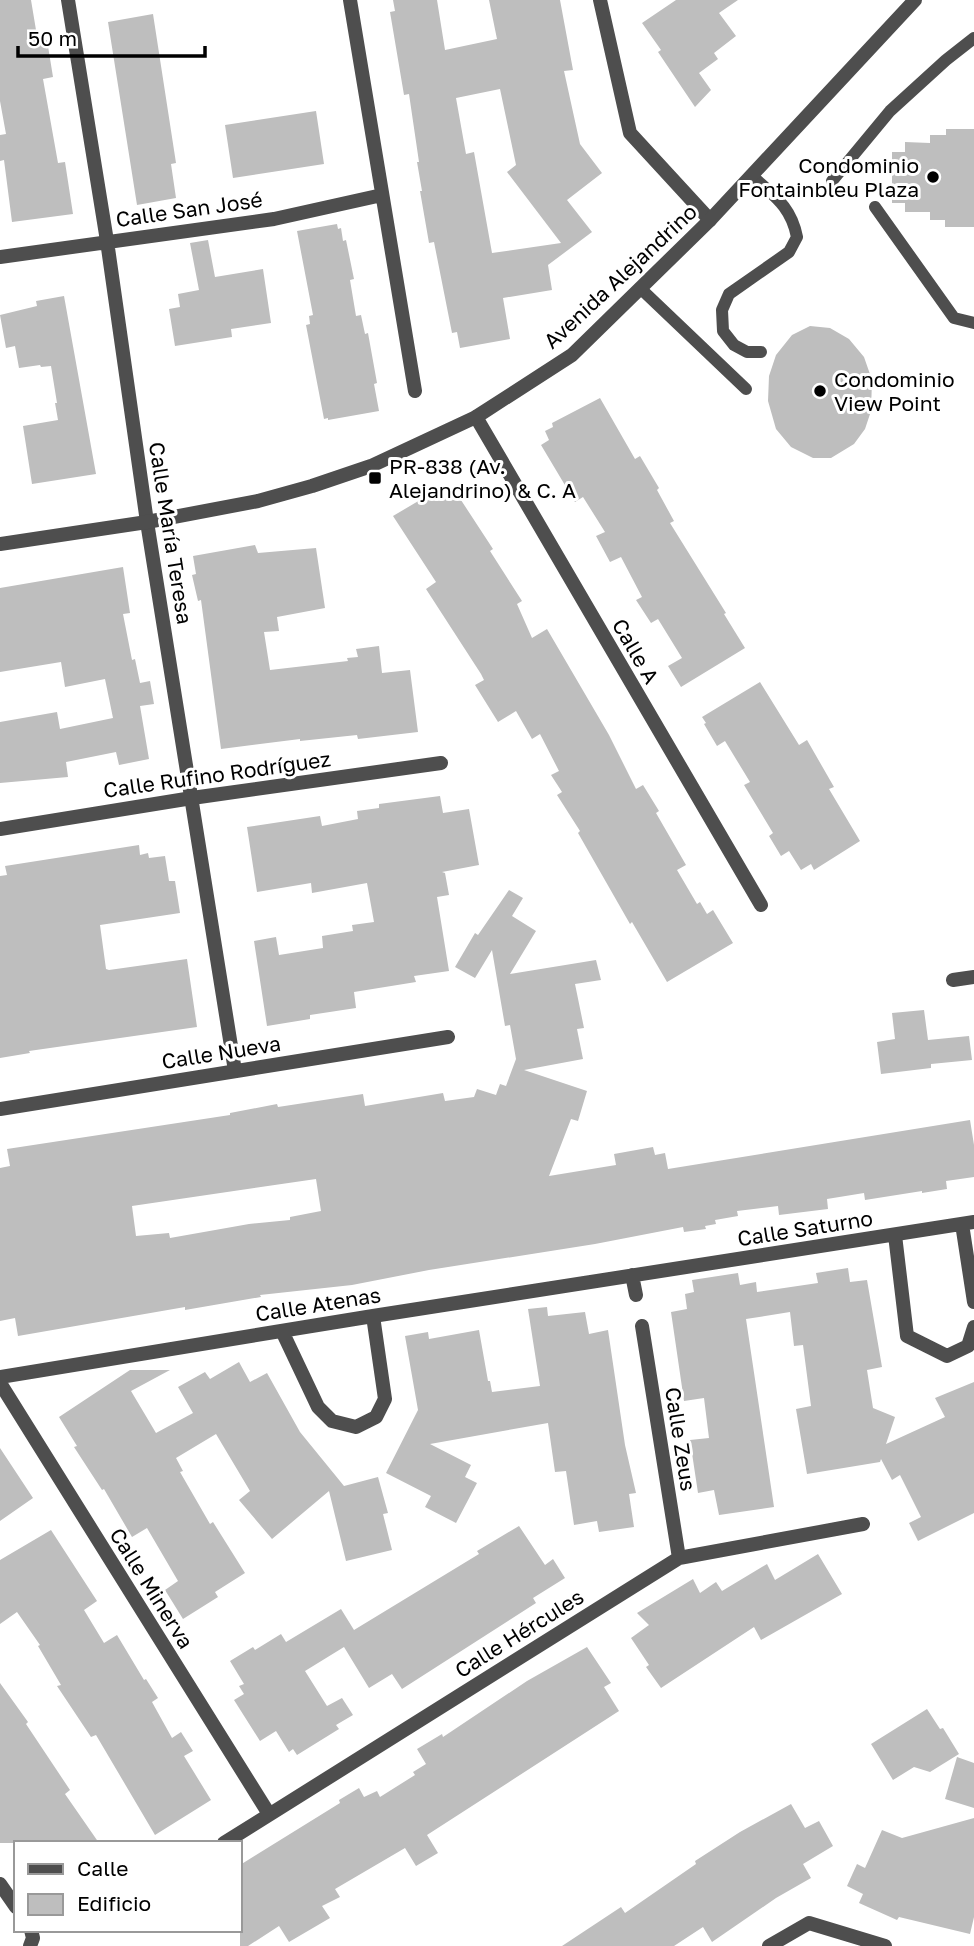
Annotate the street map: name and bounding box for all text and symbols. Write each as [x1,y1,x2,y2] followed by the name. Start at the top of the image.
[18,14,205,58] scale bar
[28,25,77,51] text: 50 m
[738,152,919,202] place label: Condominio Fontainbleu Plaza
[925,169,941,185] marker: Condominio Fontainbleu Plaza
[114,186,264,232] street label: Calle San José
[538,198,702,354] street label: Avenida Alejandrino
[834,366,955,416] place label: Condominio View Point
[812,383,828,399] marker: Condominio View Point
[144,440,198,626] street label: Calle María Teresa
[389,453,576,503] place label: PR-838 (Av. Alejandrino) & C. A
[367,470,383,486] marker: PR-838 (Av. Alejandrino) & C. A
[607,614,665,688] street label: Calle A
[102,745,332,803] street label: Calle Rufino Rodríguez
[160,1030,282,1074] street label: Calle Nueva
[735,1204,875,1252] street label: Calle Saturno
[253,1281,383,1327] street label: Calle Atenas
[660,1385,702,1493] street label: Calle Zeus
[105,1523,199,1653] street label: Calle Minerva
[450,1583,588,1683] street label: Calle Hércules
[14,1841,242,1932] legend
[77,1855,129,1881] text: Calle
[77,1890,151,1916] text: Edificio

